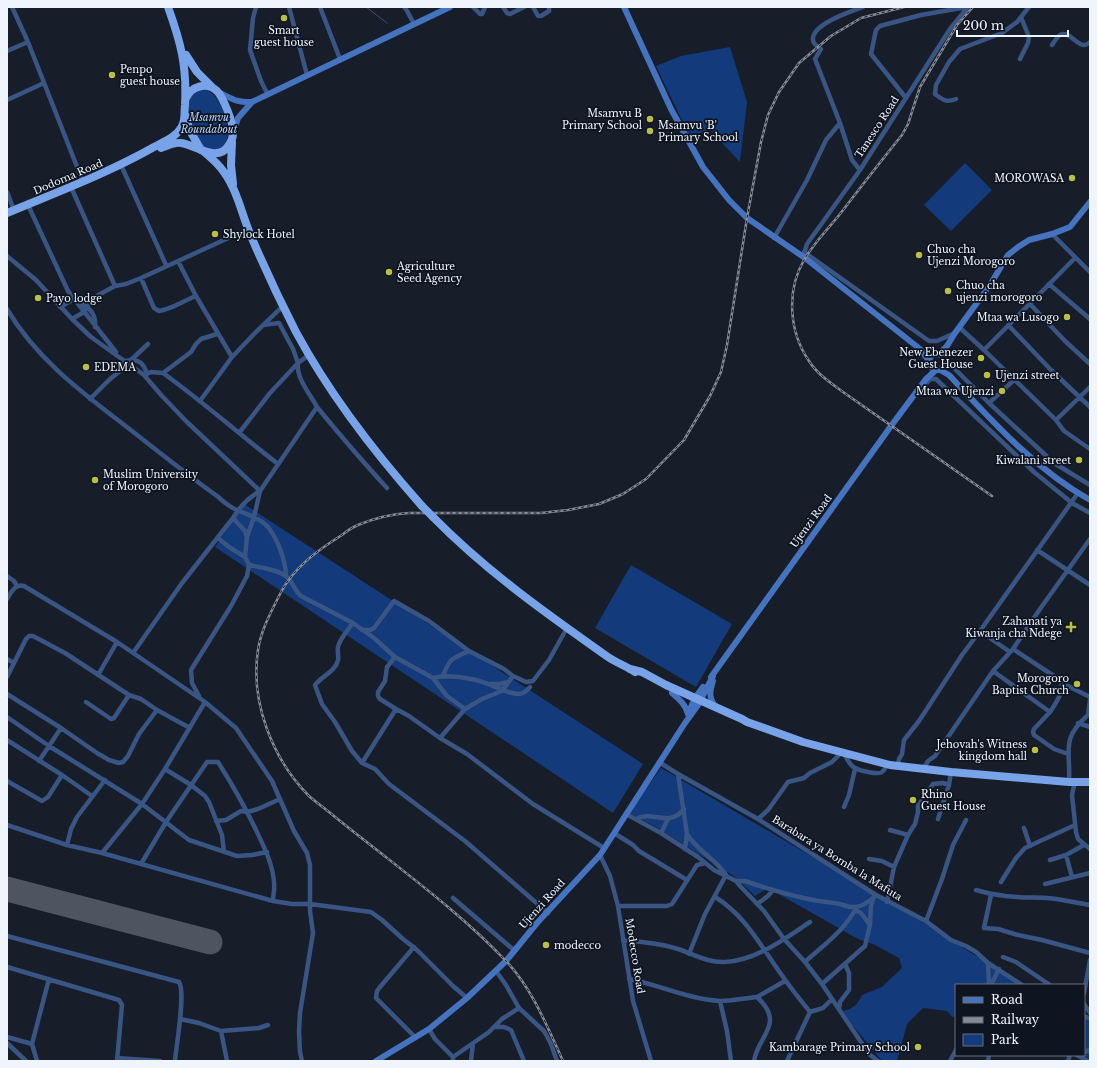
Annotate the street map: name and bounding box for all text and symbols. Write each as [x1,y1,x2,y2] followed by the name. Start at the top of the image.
[957,12,1068,38] scale bar
[279,13,289,23] marker: Smart guest house
[963,18,1004,33] text: 200 m
[254,24,314,49] place label: Smart guest house
[120,63,180,88] place label: Penpo guest house
[107,70,117,80] marker: Penpo guest house
[852,93,902,160] street label: Tanesco Road
[562,107,642,132] place label: Msamvu B Primary School
[180,111,238,136] park label: Msamvu Roundabout
[645,114,655,124] marker: Msamvu B Primary School
[658,119,738,144] place label: Msamvu 'B' Primary School
[645,126,655,136] marker: Msamvu 'B' Primary School
[31,156,105,198] street label: Dodoma Road
[994,172,1064,185] place label: MOROWASA
[1067,173,1077,183] marker: MOROWASA
[223,228,295,241] place label: Shylock Hotel
[210,229,220,239] marker: Shylock Hotel
[927,243,1016,268] place label: Chuo cha Ujenzi Morogoro
[914,250,924,260] marker: Chuo cha Ujenzi Morogoro
[396,260,463,285] place label: Agriculture Seed Agency
[384,267,394,277] marker: Agriculture Seed Agency
[956,279,1043,304] place label: Chuo cha ujenzi morogoro
[943,286,953,296] marker: Chuo cha ujenzi morogoro
[46,292,102,305] place label: Payo lodge
[33,293,43,303] marker: Payo lodge
[977,311,1059,324] place label: Mtaa wa Lusogo
[1062,312,1072,322] marker: Mtaa wa Lusogo
[899,346,973,371] place label: New Ebenezer Guest House
[976,353,986,363] marker: New Ebenezer Guest House
[94,361,136,374] place label: EDEMA
[81,362,91,372] marker: EDEMA
[995,369,1059,382] place label: Ujenzi street
[982,370,992,380] marker: Ujenzi street
[916,385,995,398] place label: Mtaa wa Ujenzi
[997,386,1007,396] marker: Mtaa wa Ujenzi
[996,454,1071,467] place label: Kiwalani street
[1074,455,1084,465] marker: Kiwalani street
[103,468,199,493] place label: Muslim University of Morogoro
[90,475,100,485] marker: Muslim University of Morogoro
[787,492,835,550] street label: Ujenzi Road
[965,615,1062,640] place label: Zahanati ya Kiwanja cha Ndege
[1065,621,1077,633] marker: Zahanati ya Kiwanja cha Ndege
[992,672,1069,697] place label: Morogoro Baptist Church
[1072,679,1082,689] marker: Morogoro Baptist Church
[935,738,1027,763] place label: Jehovah's Witness kingdom hall
[1030,745,1040,755] marker: Jehovah's Witness kingdom hall
[921,788,986,813] place label: Rhino Guest House
[908,795,918,805] marker: Rhino Guest House
[770,813,905,904] street label: Barabara ya Bomba la Mafuta
[516,876,568,932] street label: Ujenzi Road
[623,917,647,995] street label: Modecco Road
[554,939,601,952] place label: modecco
[541,940,551,950] marker: modecco
[955,984,1085,1056] legend
[991,992,1023,1007] text: Road
[991,1012,1040,1027] text: Railway
[991,1032,1019,1047] text: Park
[769,1041,910,1054] place label: Kambarage Primary School
[913,1042,923,1052] marker: Kambarage Primary School

